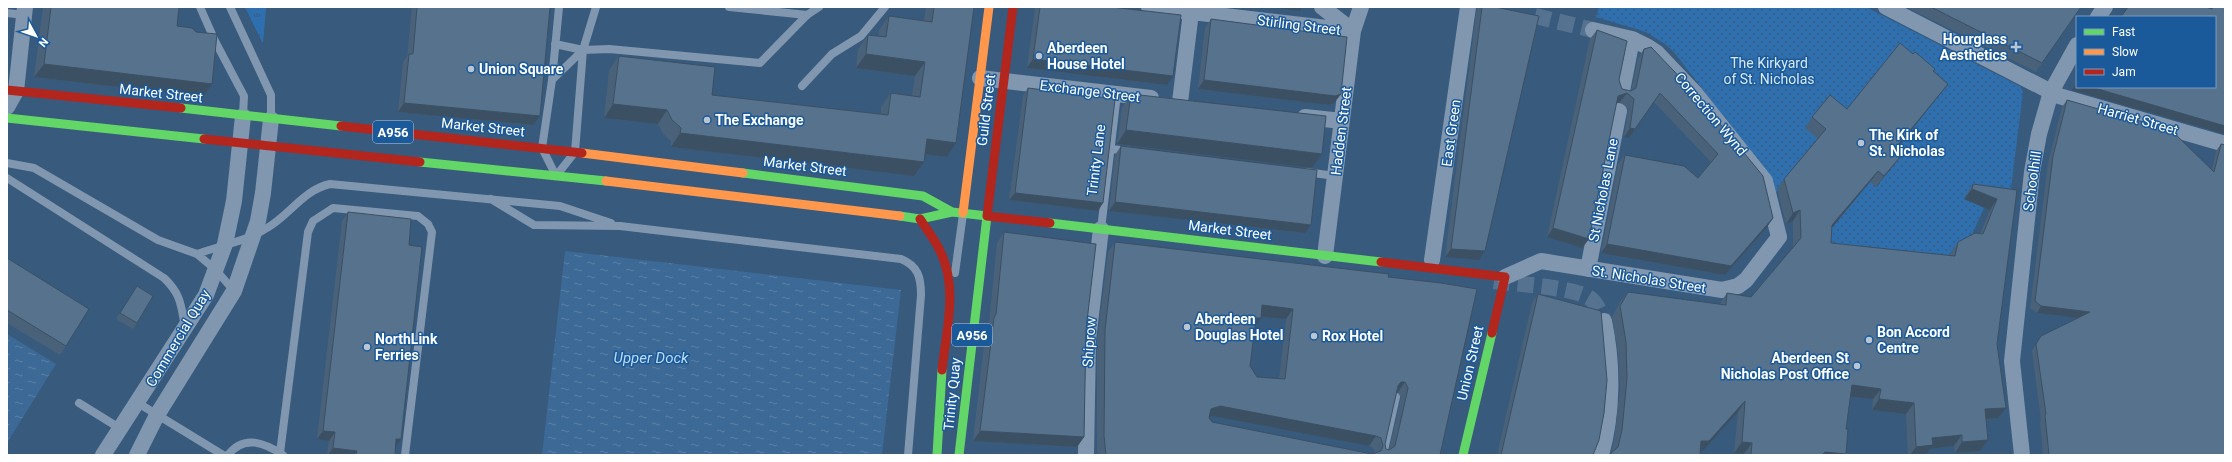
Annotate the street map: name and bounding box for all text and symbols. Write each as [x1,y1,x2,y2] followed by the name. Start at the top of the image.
[1256,12,1342,38] street label: Stirling Street
[16,16,56,56] north arrow
[2076,16,2216,88] legend
[2112,25,2135,39] text: Fast
[1940,31,2007,63] place label: Hourglass Aesthetics
[36,35,51,49] text: N
[1047,40,1125,72] place label: Aberdeen House Hotel
[2010,41,2022,53] marker: Hourglass Aesthetics
[2112,45,2138,59] text: Slow
[1034,51,1044,61] marker: Aberdeen House Hotel
[1723,55,1815,87] park label: The Kirkyard of St. Nicholas
[479,61,564,77] place label: Union Square
[466,64,476,74] marker: Union Square
[2112,65,2136,79] text: Jam
[1672,69,1750,159] street label: Correction Wynd
[974,73,998,147] street label: Guild Street
[1039,77,1141,105] street label: Exchange Street
[118,81,204,105] street label: Market Street
[1328,85,1354,176] street label: Hadden Street
[1438,98,1464,168] street label: East Green
[2096,100,2180,138] street label: Harriet Street
[715,112,804,128] place label: The Exchange
[440,115,526,139] street label: Market Street
[702,115,712,125] marker: The Exchange
[373,121,413,143] road number: A956
[1084,123,1108,197] street label: Trinity Lane
[1869,127,1945,159] place label: The Kirk of St. Nicholas
[1585,137,1621,243] street label: St Nicholas Lane
[1856,138,1866,148] marker: The Kirk of St. Nicholas
[2020,150,2044,212] street label: Schoolhill
[762,153,848,179] street label: Market Street
[1187,217,1273,243] street label: Market Street
[1591,262,1708,296] street label: St. Nicholas Street
[143,286,213,389] street label: Commercial Quay
[1195,311,1284,343] place label: Aberdeen Douglas Hotel
[1079,316,1099,368] street label: Shiprow
[1182,322,1192,332] marker: Aberdeen Douglas Hotel
[952,324,992,346] road number: A956
[1454,324,1486,402] street label: Union Street
[1877,324,1950,356] place label: Bon Accord Centre
[1322,328,1383,344] place label: Rox Hotel
[375,331,438,363] place label: NorthLink Ferries
[1309,331,1319,341] marker: Rox Hotel
[1864,335,1874,345] marker: Bon Accord Centre
[362,342,372,352] marker: NorthLink Ferries
[614,349,689,367] water label: Upper Dock
[1721,350,1849,382] place label: Aberdeen St Nicholas Post Office
[940,356,964,431] street label: Trinity Quay
[1852,361,1862,371] marker: Aberdeen St Nicholas Post Office

